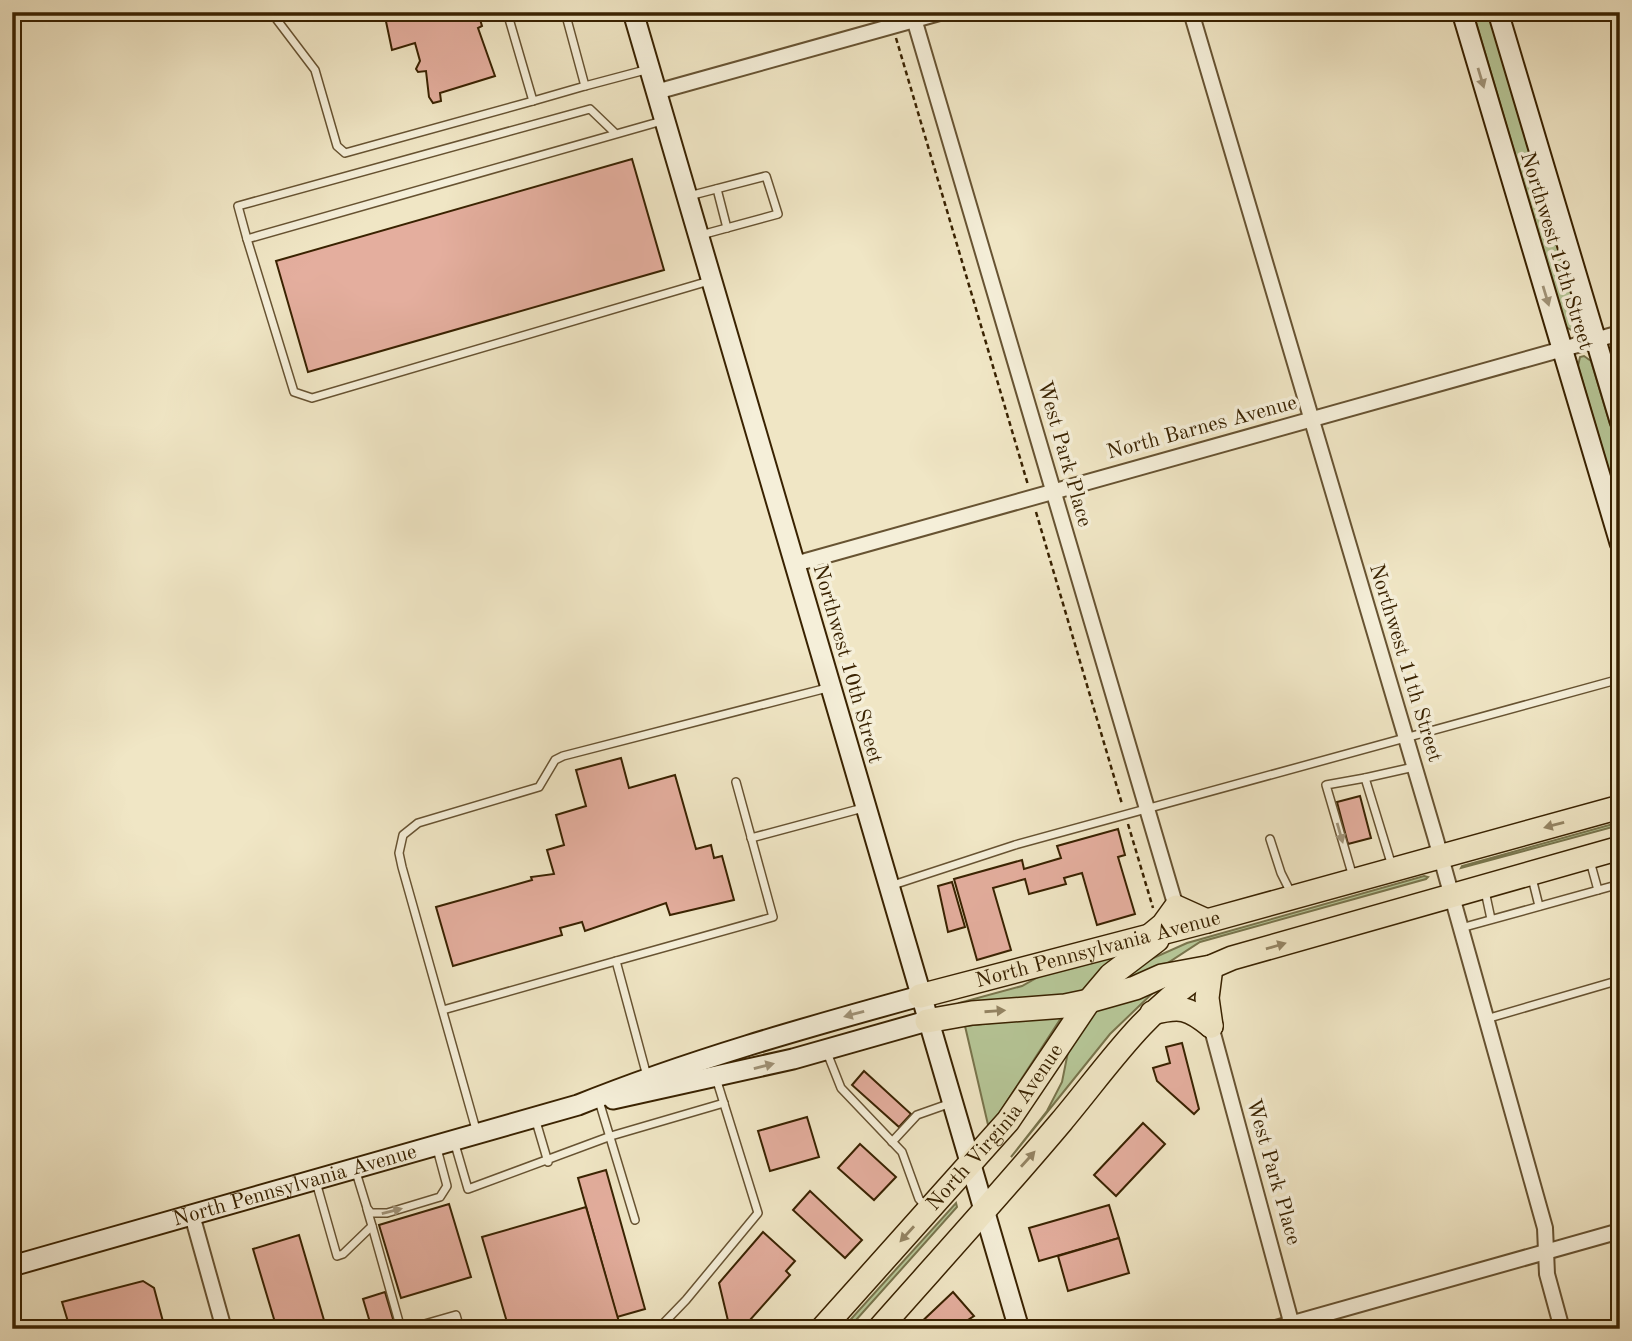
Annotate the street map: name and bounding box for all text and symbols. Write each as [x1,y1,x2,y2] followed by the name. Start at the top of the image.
[1477,67,1487,88] one-way arrow
[1516,149,1596,353] street label: Northwest 12th Street
[1541,286,1551,307] one-way arrow
[1033,379,1095,529] street label: West Park Place
[1105,392,1299,464] street label: North Barnes Avenue
[1365,561,1445,765] street label: Northwest 11th Street
[809,562,885,766] street label: Northwest 10th Street
[1543,820,1565,831] one-way arrow
[1335,822,1345,843] one-way arrow
[973,907,1223,992] street label: North Pennsylvania Avenue
[1266,940,1287,950] one-way arrow
[984,1005,1006,1016] one-way arrow
[843,1009,865,1020] one-way arrow
[923,1040,1067,1215] street label: North Virginia Avenue
[754,1060,776,1071] one-way arrow
[1242,1097,1304,1247] street label: West Park Place
[171,1141,419,1230] street label: North Pennsylvania Avenue
[1020,1151,1035,1168] one-way arrow
[381,1205,403,1216] one-way arrow
[900,1225,916,1242] one-way arrow

